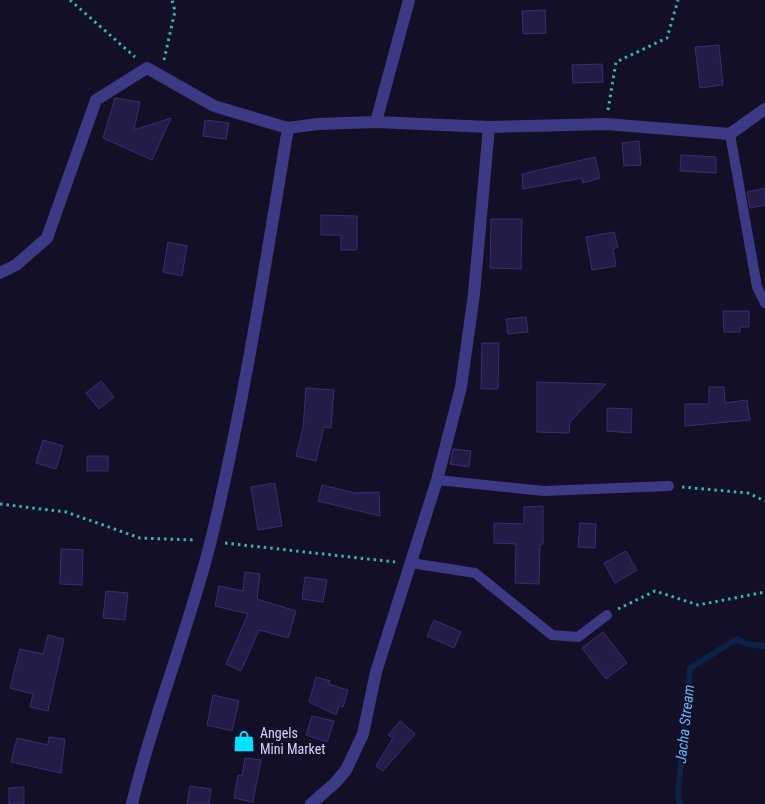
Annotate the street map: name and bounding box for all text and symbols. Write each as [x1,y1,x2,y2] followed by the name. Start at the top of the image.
[672,684,698,764] water label: Jacha Stream
[260,725,325,757] place label: Angels Mini Market
[231,728,257,754] shop icon: Angels Mini Market

